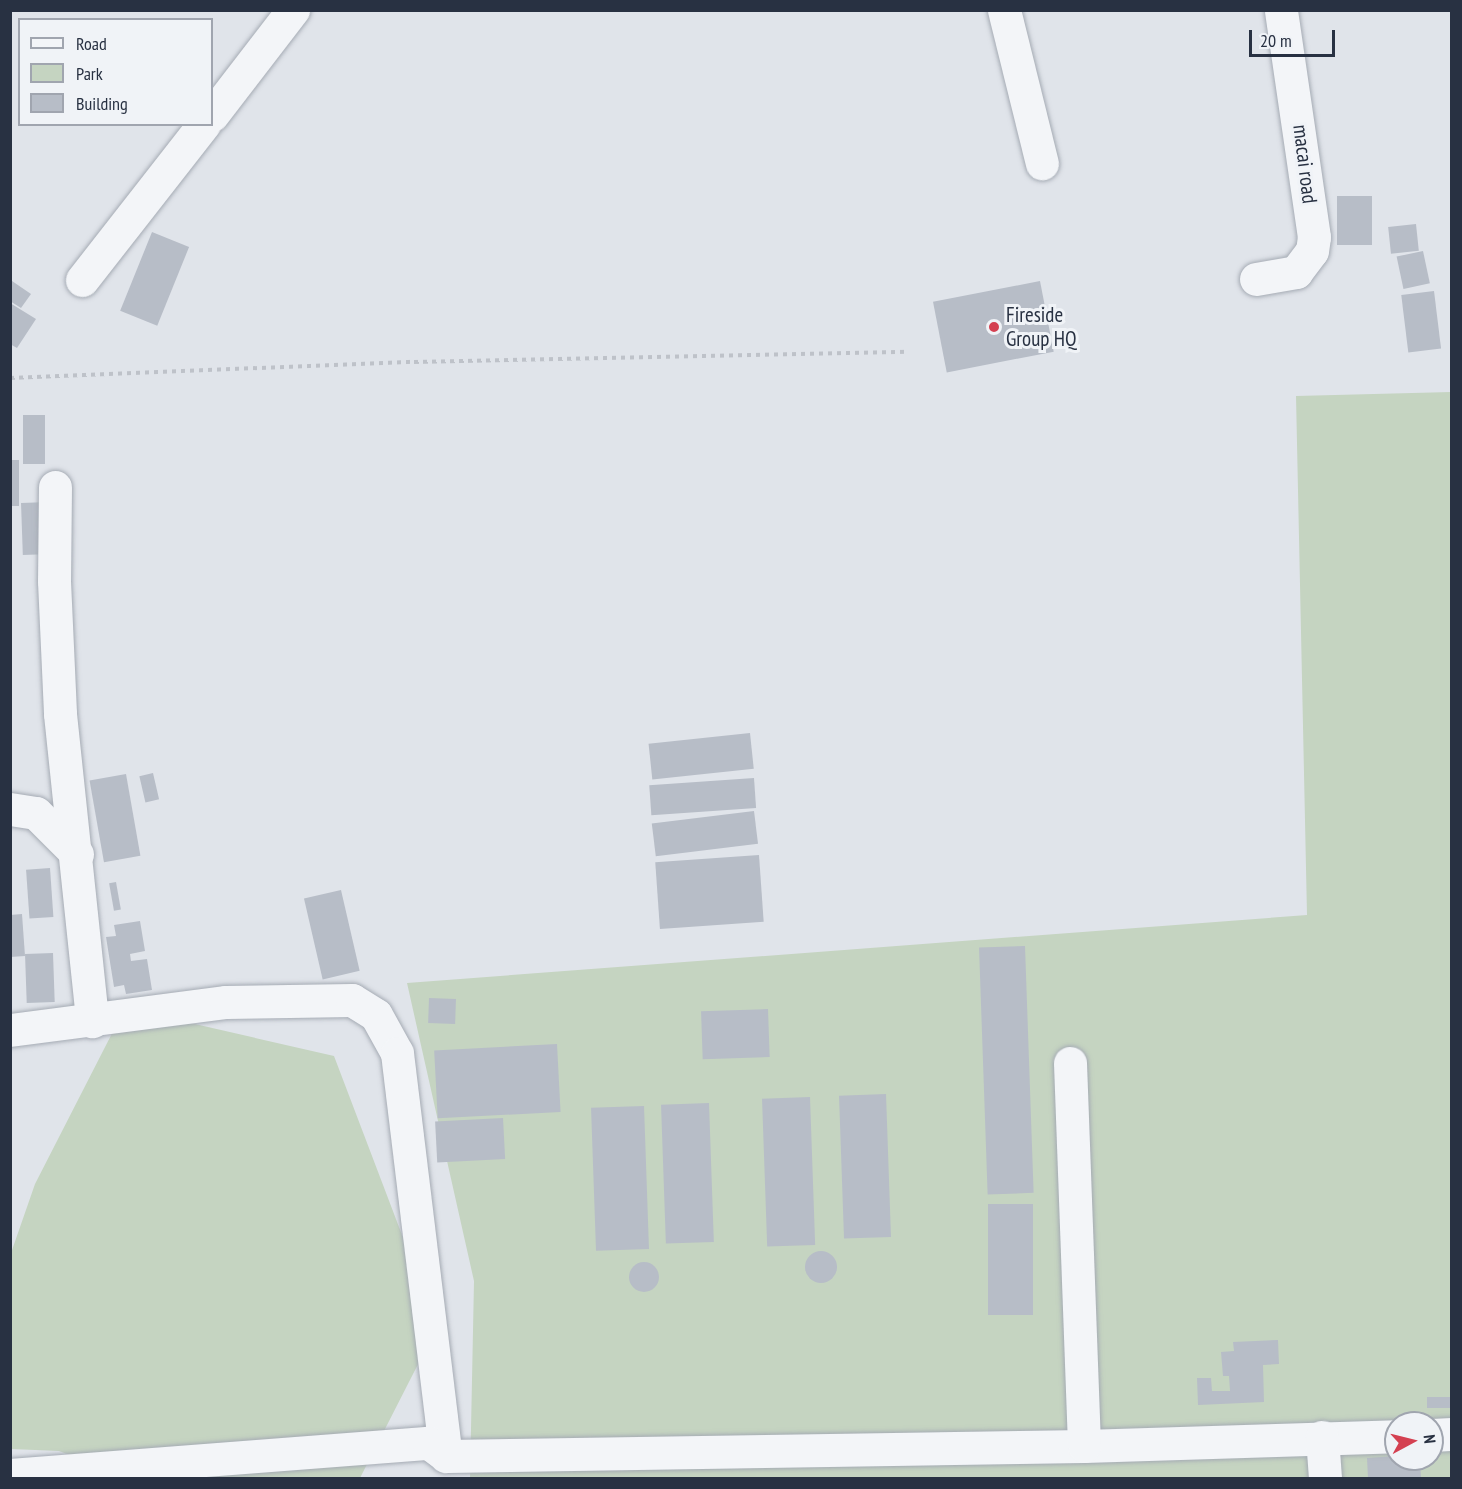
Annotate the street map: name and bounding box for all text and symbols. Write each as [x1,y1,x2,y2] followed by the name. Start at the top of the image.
[18,18,213,126] legend
[1252,18,1338,56] scale bar
[1260,29,1292,52] text: 20 m
[76,32,107,55] text: Road
[76,62,103,85] text: Park
[76,92,128,115] text: Building
[1288,123,1322,205] street label: macai road
[1006,302,1077,352] place label: Fireside Group HQ
[987,320,1001,334] marker: Fireside Group HQ
[1384,1411,1444,1471] north arrow
[1419,1434,1440,1445] text: N

